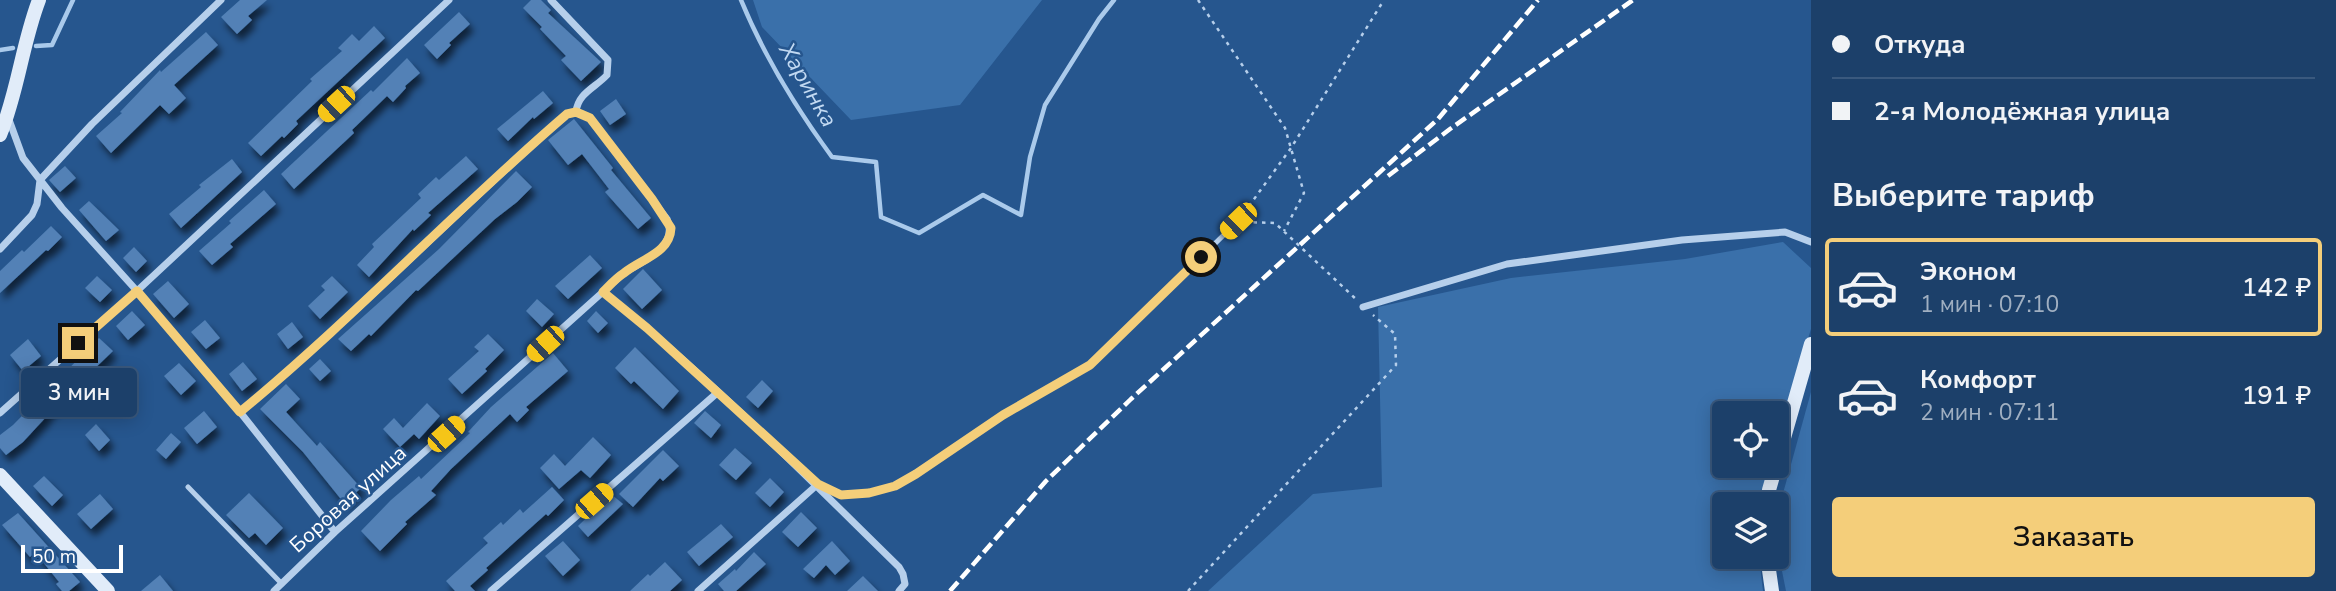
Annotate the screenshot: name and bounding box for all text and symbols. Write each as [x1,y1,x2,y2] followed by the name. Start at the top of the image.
[1874,27,1966,62] text: Откуда
[771,36,845,133] water label: Харинка
[314,82,359,126] car
[1874,94,2170,129] text: 2-я Молодёжная улица
[1832,174,2095,217] text: Выберите тариф
[1216,199,1261,243] car
[1185,241,1217,273] route start
[1920,254,2017,289] text: Эконом
[1836,256,1899,319] icon: car
[2242,270,2311,305] text: 142 ₽
[1920,289,2059,320] text: 1 мин · 07:10
[523,322,568,366] car
[62,327,94,359] route end
[1920,362,2036,397] text: Комфорт
[1836,364,1899,427] icon: car
[20,368,136,416] callout: 3 мин
[48,377,110,408] text: 3 мин
[2242,378,2311,413] text: 191 ₽
[1920,397,2059,428] text: 2 мин · 07:11
[1712,401,1789,569] map controls
[1712,401,1789,478] button: locate
[424,412,469,456] car
[284,439,412,559] street label: Боровая улица
[572,479,617,523] car
[1712,492,1789,569] button: layers
[1832,497,2315,577] button: Заказать
[21,542,122,574] scale bar
[32,544,76,570] text: 50 m

